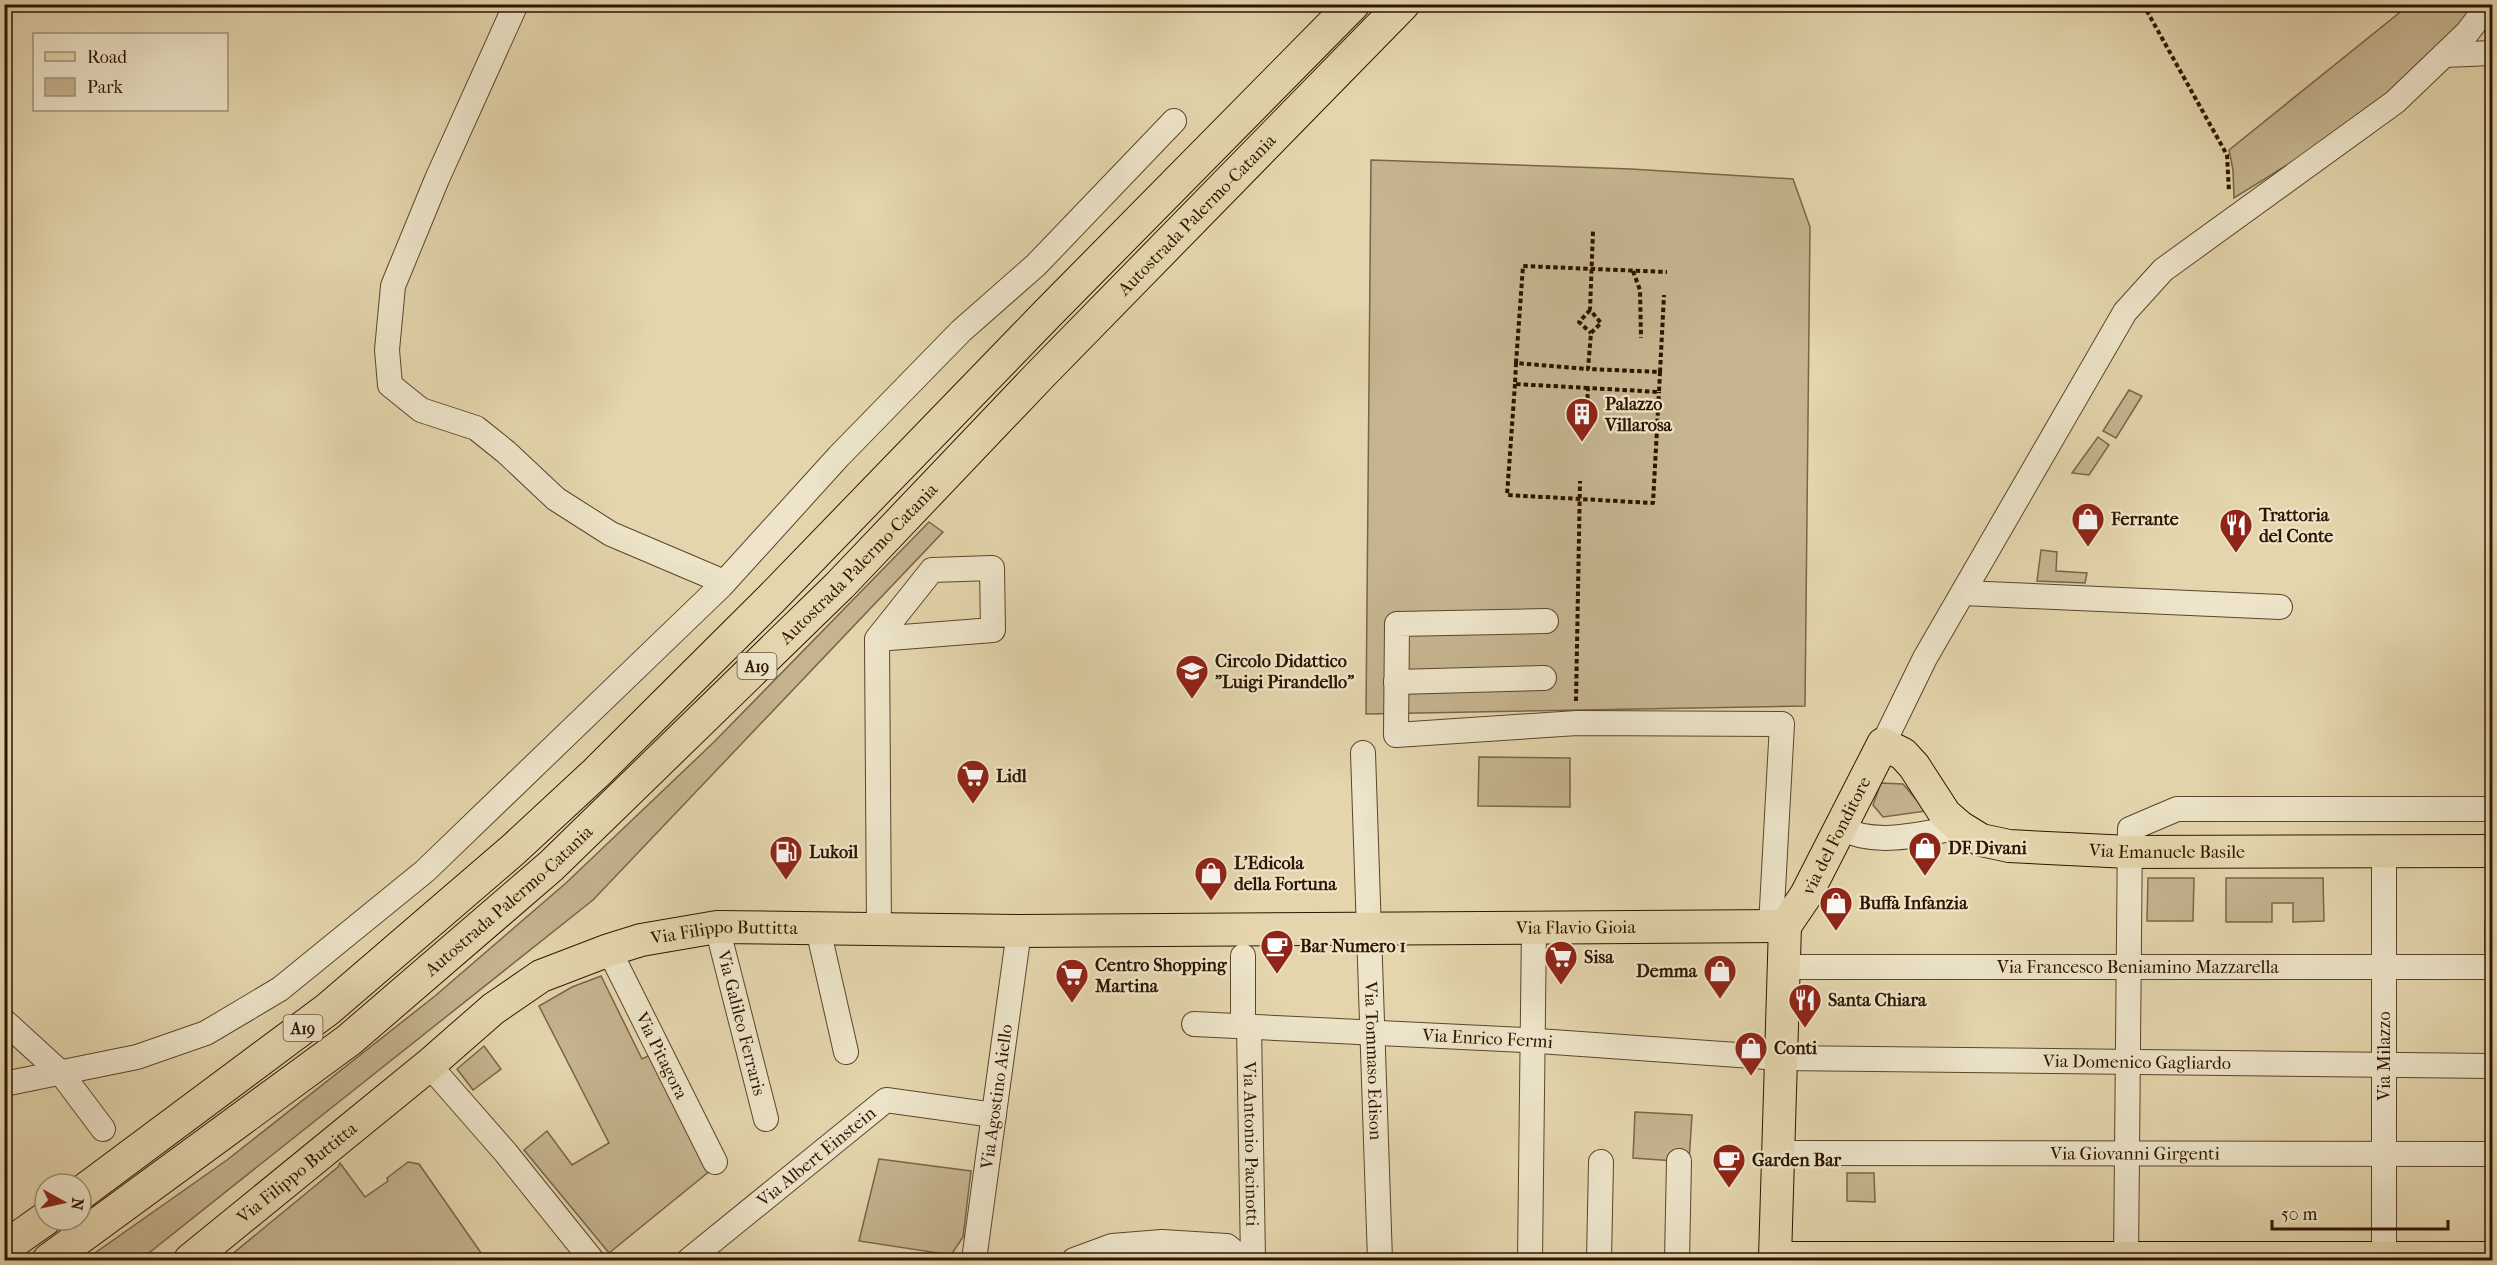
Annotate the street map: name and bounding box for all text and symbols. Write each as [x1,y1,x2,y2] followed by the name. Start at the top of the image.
[33,33,228,111] legend
[87,47,127,68] text: Road
[87,77,124,98] text: Park
[1113,130,1281,301] street label: Autostrada Palermo-Catania
[1604,394,1673,436] place label: Palazzo Villarosa
[1564,396,1600,443] building icon: Palazzo Villarosa
[775,479,943,649] street label: Autostrada Palermo-Catania
[2070,501,2106,548] shop icon: Ferrante
[2258,505,2333,547] place label: Trattoria del Conte
[2218,507,2254,554] restaurant icon: Trattoria del Conte
[2110,509,2179,530] place label: Ferrante
[1215,651,1354,693] place label: Circolo Didattico "Luigi Pirandello"
[738,653,777,679] road number: A19
[1174,653,1210,700] school or university icon: Circolo Didattico "Luigi Pirandello"
[955,758,991,805] supermarket icon: Lidl
[996,766,1028,787] place label: Lidl
[1798,773,1876,899] street label: via del Fonditore
[420,821,598,981] street label: Autostrada Palermo-Catania
[1907,830,1943,877] shop icon: DF Divani
[768,834,804,881] fuel station icon: Lukoil
[1948,838,2027,859] place label: DF Divani
[2087,840,2245,863] street label: Via Emanuele Basile
[809,842,859,863] place label: Lukoil
[1234,853,1337,895] place label: L'Edicola della Fortuna
[1193,855,1229,902] shop icon: L'Edicola della Fortuna
[1818,885,1854,932] shop icon: Buffa Infanzia
[1859,893,1968,914] place label: Buffa Infanzia
[648,917,799,949] street label: Via Filippo Buttitta
[1515,917,1636,939] street label: Via Flavio Gioia
[1259,928,1295,975] cafe icon: Bar Numero 1
[1300,936,1406,957] place label: Bar Numero 1
[1543,939,1579,986] supermarket icon: Sisa
[712,947,770,1098] street label: Via Galileo Ferraris
[1584,947,1614,968] place label: Sisa
[1702,953,1738,1000] shop icon: Demma
[1094,955,1228,997] place label: Centro Shopping Martina
[1054,957,1090,1004] supermarket icon: Centro Shopping Martina
[1996,957,2280,978] street label: Via Francesco Beniamino Mazzarella
[1636,961,1698,982] place label: Demma
[1360,980,1386,1141] street label: Via Tommaso Edison
[1787,982,1823,1029] restaurant icon: Santa Chiara
[1828,990,1927,1011] place label: Santa Chiara
[630,1008,692,1103] street label: Via Pitagora
[2374,1011,2395,1102] street label: Via Milazzo
[284,1015,322,1041] road number: A19
[976,1023,1017,1171] street label: Via Agostino Aiello
[1421,1025,1554,1053] street label: Via Enrico Fermi
[1733,1030,1769,1077] shop icon: Conti
[1774,1038,1818,1059] place label: Conti
[2042,1051,2231,1074] street label: Via Domenico Gagliardo
[1239,1060,1262,1227] street label: Via Antonio Pacinotti
[752,1102,881,1212] street label: Via Albert Einstein
[232,1118,362,1229] street label: Via Filippo Buttitta
[1711,1142,1747,1189] cafe icon: Garden Bar
[2049,1143,2220,1165] street label: Via Giovanni Girgenti
[1752,1150,1842,1171] place label: Garden Bar
[33,1172,93,1232] north arrow
[2272,1193,2448,1231] scale bar
[67,1197,88,1212] text: N
[2281,1204,2318,1225] text: 50 m

